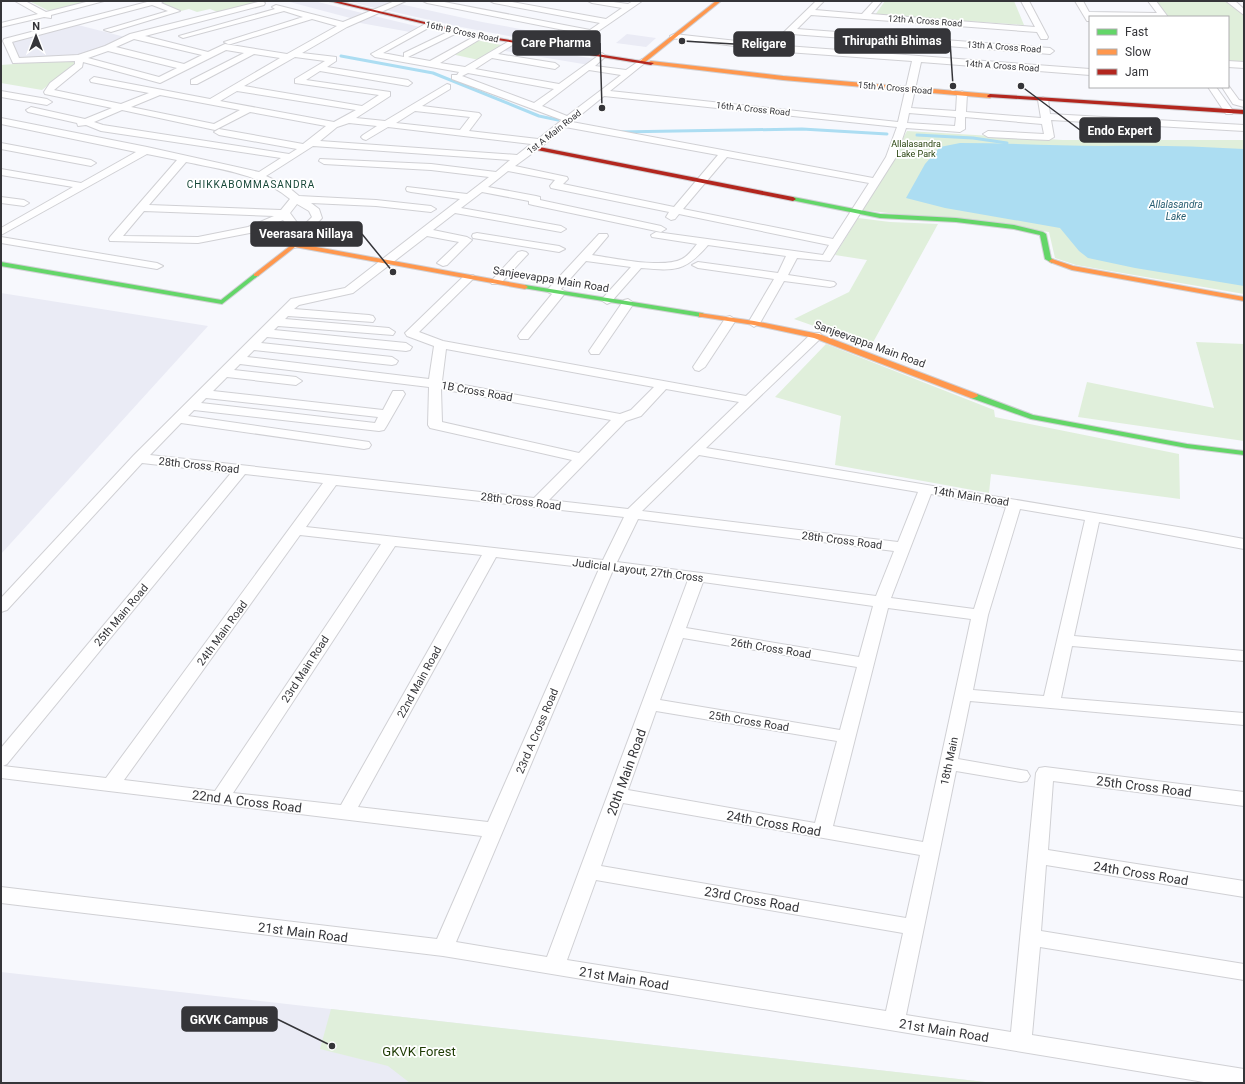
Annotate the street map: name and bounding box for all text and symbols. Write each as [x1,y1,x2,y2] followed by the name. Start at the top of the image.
[887,13,963,29] street label: 12th A Cross Road
[16,16,56,56] north arrow
[1089,16,1229,88] legend
[425,19,499,45] street label: 16th B Cross Road
[32,20,40,33] text: N
[1125,25,1148,39] text: Fast
[835,29,950,53] callout: Thirupathi Bhimas
[513,31,600,55] callout: Care Pharma
[734,32,794,56] callout: Religare
[842,34,942,48] text: Thirupathi Bhimas
[521,36,592,50] text: Care Pharma
[742,37,787,51] text: Religare
[966,39,1042,55] street label: 13th A Cross Road
[1125,45,1151,59] text: Slow
[964,58,1040,74] street label: 14th A Cross Road
[1125,65,1149,79] text: Jam
[857,80,933,96] street label: 15th A Cross Road
[715,100,791,118] street label: 16th A Cross Road
[525,108,583,156] street label: 1st A Main Road
[1080,118,1160,142] callout: Endo Expert
[1088,124,1152,138] text: Endo Expert
[891,139,941,159] park label: Allalasandra Lake Park
[187,179,315,190] district label: CHIKKABOMMASANDRA
[1148,199,1203,222] water label: Allalasandra Lake
[251,222,362,246] callout: Veerasara Nillaya
[259,227,354,241] text: Veerasara Nillaya
[492,264,610,295] street label: Sanjeevappa Main Road
[812,318,927,371] street label: Sanjeevappa Main Road
[440,379,514,404] street label: 1B Cross Road
[158,455,240,476] street label: 28th Cross Road
[932,484,1010,509] street label: 14th Main Road
[480,490,562,513] street label: 28th Cross Road
[801,529,883,552] street label: 28th Cross Road
[572,556,704,585] street label: Judicial Layout, 27th Cross
[92,582,151,649] street label: 25th Main Road
[194,598,250,668] street label: 24th Main Road
[279,633,332,705] street label: 23rd Main Road
[730,636,812,661] street label: 26th Cross Road
[394,644,444,720] street label: 22nd Main Road
[514,687,561,776] street label: 23rd A Cross Road
[708,709,790,734] street label: 25th Cross Road
[604,727,649,818] street label: 20th Main Road
[938,736,961,786] street label: 18th Main
[1095,773,1192,800] street label: 25th Cross Road
[191,787,303,816] street label: 22nd A Cross Road
[725,808,822,839] street label: 24th Cross Road
[1092,859,1189,888] street label: 24th Cross Road
[703,884,801,915] street label: 23rd Cross Road
[257,920,349,945] street label: 21st Main Road
[578,964,670,993] street label: 21st Main Road
[182,1007,277,1031] callout: GKVK Campus
[190,1013,268,1027] text: GKVK Campus
[898,1016,990,1045] street label: 21st Main Road
[382,1044,456,1059] park label: GKVK Forest

